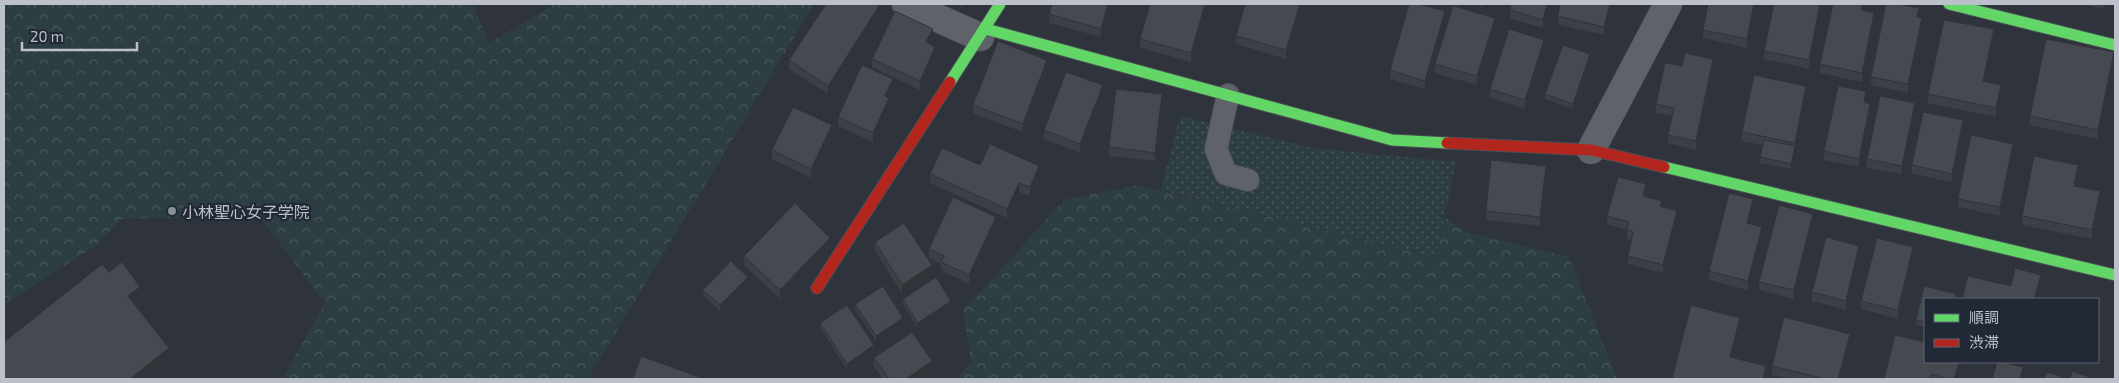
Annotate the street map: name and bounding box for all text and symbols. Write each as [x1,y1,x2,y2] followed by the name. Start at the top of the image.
[22,20,138,52] scale bar
[30,27,64,45] text: 20 m
[182,202,310,221] place label: 小林聖心女子学院
[166,205,178,217] marker: 小林聖心女子学院
[1924,298,2099,363] legend
[1969,308,1999,326] text: 順調
[1969,333,1999,351] text: 渋滞

